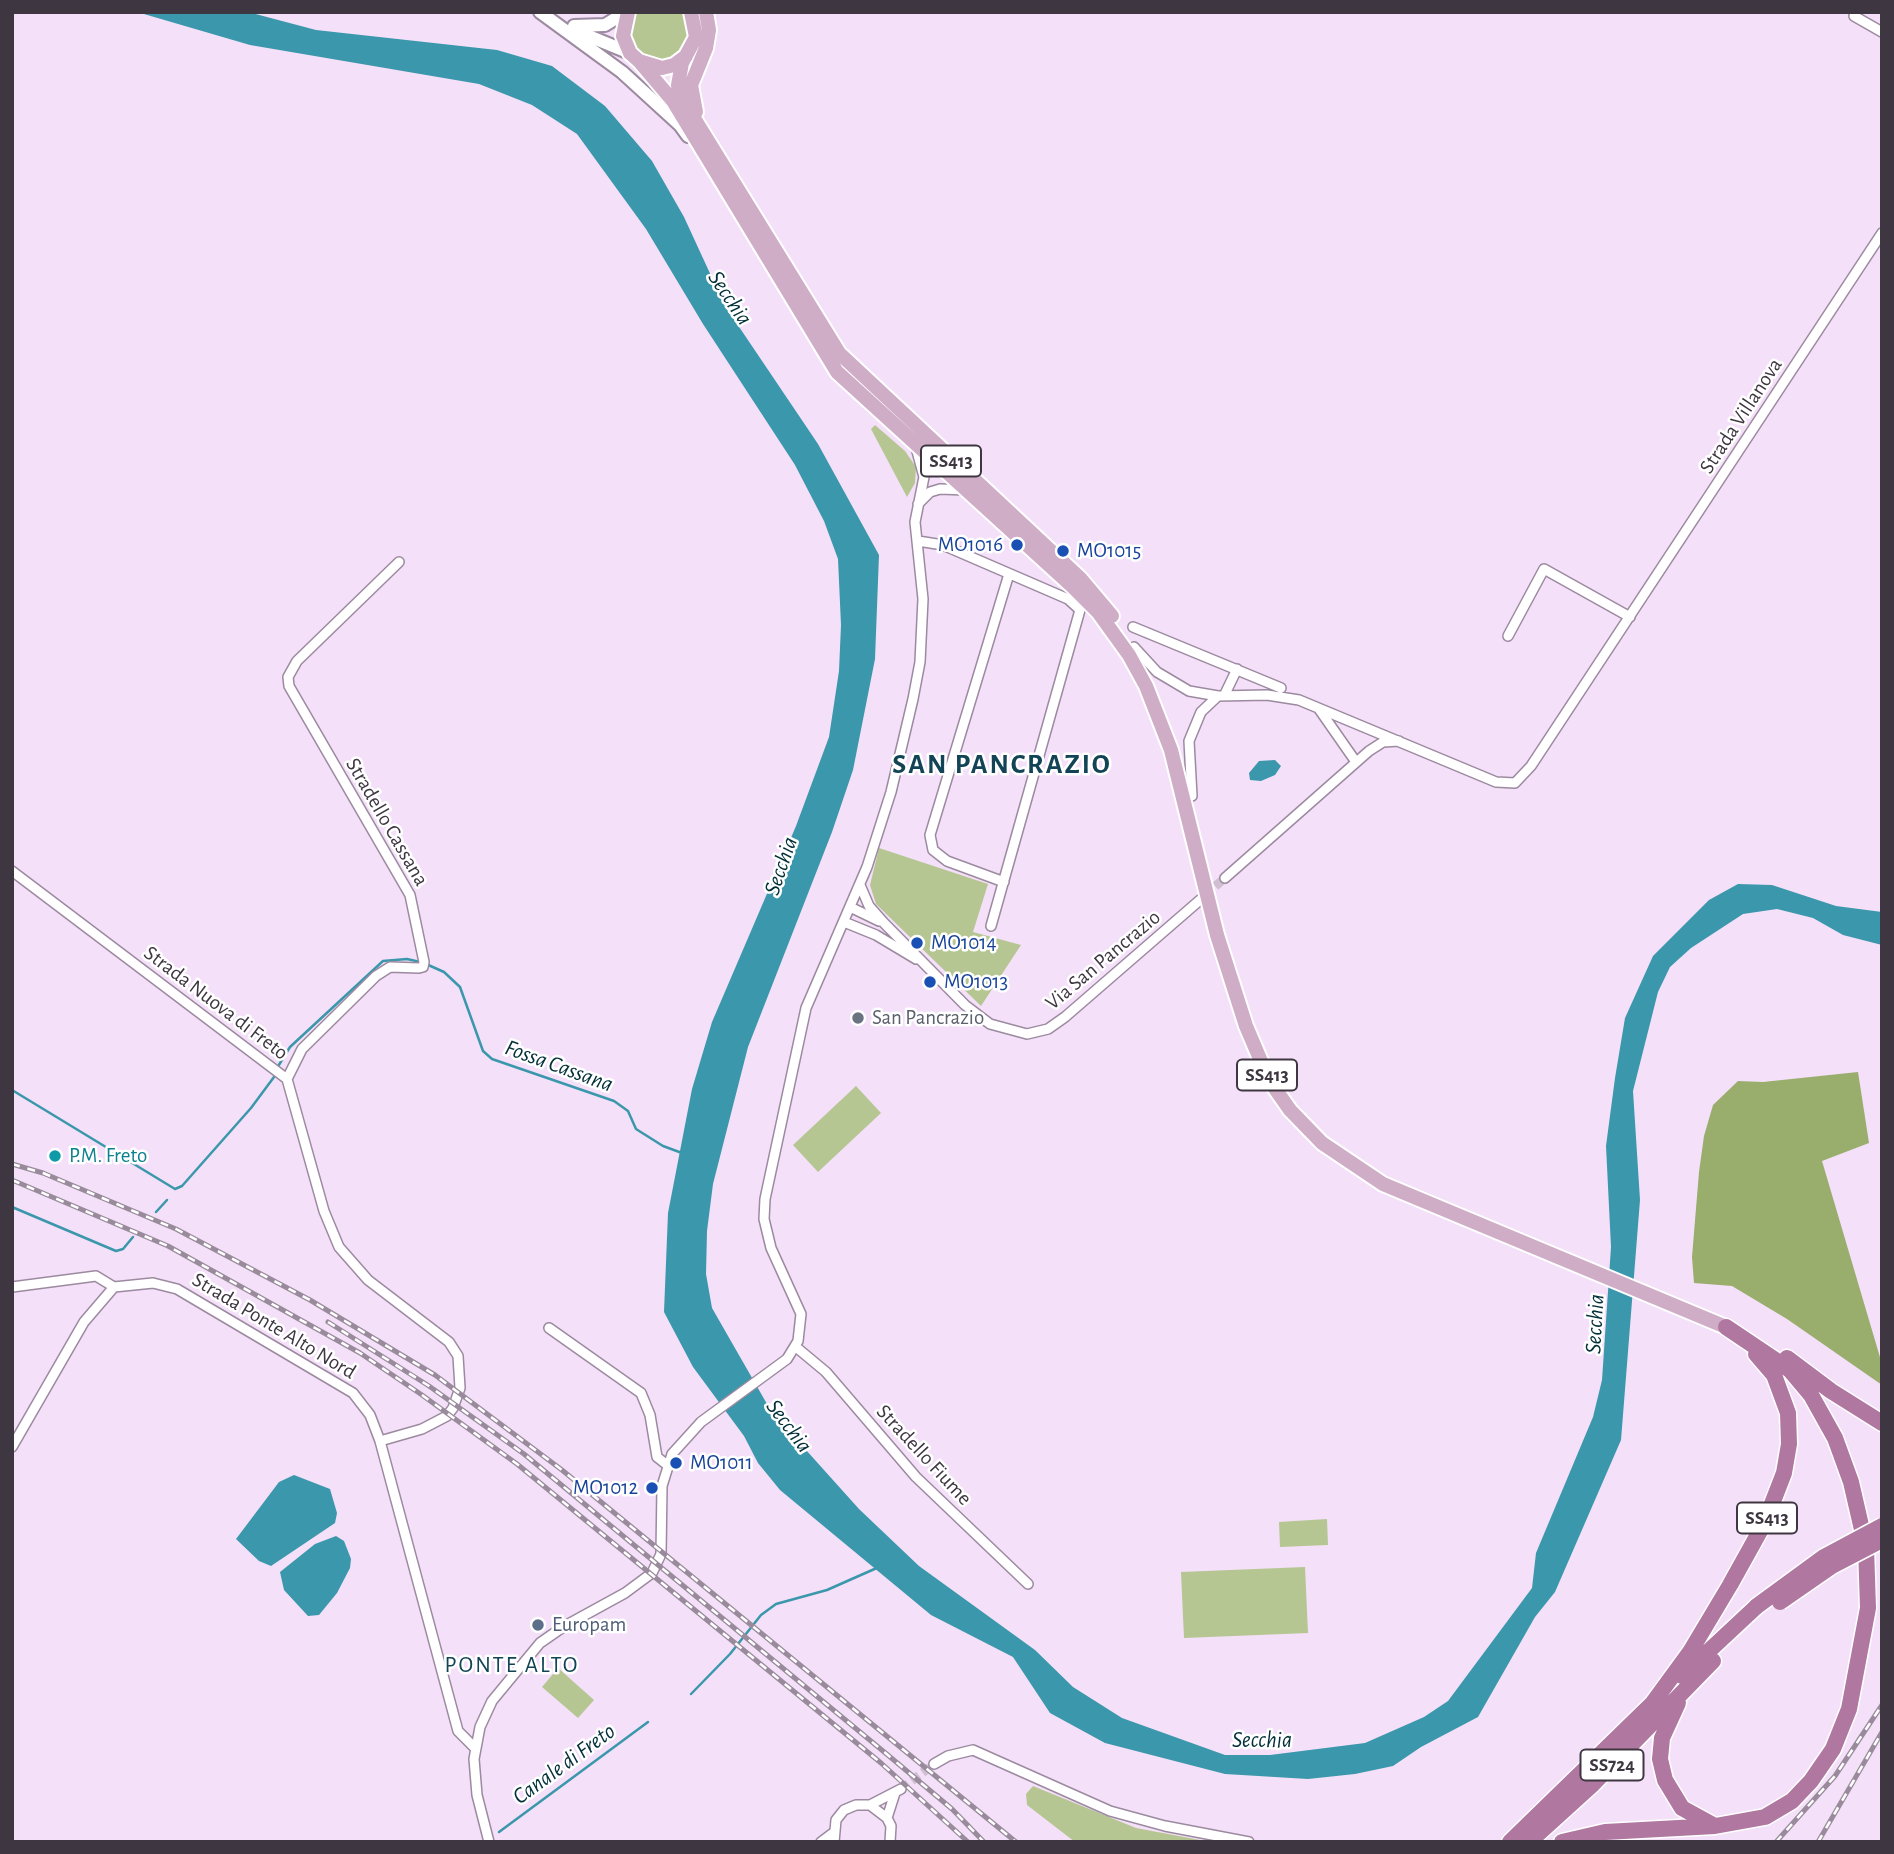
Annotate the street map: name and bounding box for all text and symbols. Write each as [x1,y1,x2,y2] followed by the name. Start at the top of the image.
[702,265,758,331] water label: Secchia
[1694,353,1788,479] street label: Strada Villanova
[921,446,981,476] road number: SS413
[938,532,1003,558] place label: MO1016
[1009,537,1025,553] marker: MO1016
[1077,538,1141,564] place label: MO1015
[1055,543,1071,559] marker: MO1015
[894,748,1110,782] district label: SAN PANCRAZIO
[340,753,434,891] street label: Stradello Cassana
[758,833,804,899] water label: Secchia
[1040,905,1166,1015] street label: Via San Pancrazio
[931,930,997,956] place label: MO1014
[909,935,925,951] marker: MO1014
[139,940,293,1066] street label: Strada Nuova di Freto
[944,969,1008,995] place label: MO1013
[922,974,938,990] marker: MO1013
[872,1005,984,1031] place label: San Pancrazio
[850,1010,866,1026] marker: San Pancrazio
[501,1034,617,1098] water label: Fossa Cassana
[1237,1060,1297,1091] road number: SS413
[69,1143,147,1169] place label: P.M. Freto
[47,1148,63,1164] marker: P.M. Freto
[188,1267,360,1385] street label: Strada Ponte Alto Nord
[1580,1293,1610,1355] water label: Secchia
[760,1394,818,1458] water label: Secchia
[871,1399,977,1511] street label: Stradello Fiume
[690,1450,753,1476] place label: MO1011
[668,1455,684,1471] marker: MO1011
[573,1475,638,1501] place label: MO1012
[644,1480,660,1496] marker: MO1012
[1737,1502,1797,1534] road number: SS413
[552,1612,626,1638] place label: Europam
[530,1617,546,1633] marker: Europam
[446,1651,578,1679] district label: PONTE ALTO
[507,1718,621,1810] water label: Canale di Freto
[1232,1726,1292,1754] water label: Secchia
[1580,1750,1644,1780] road number: SS724

